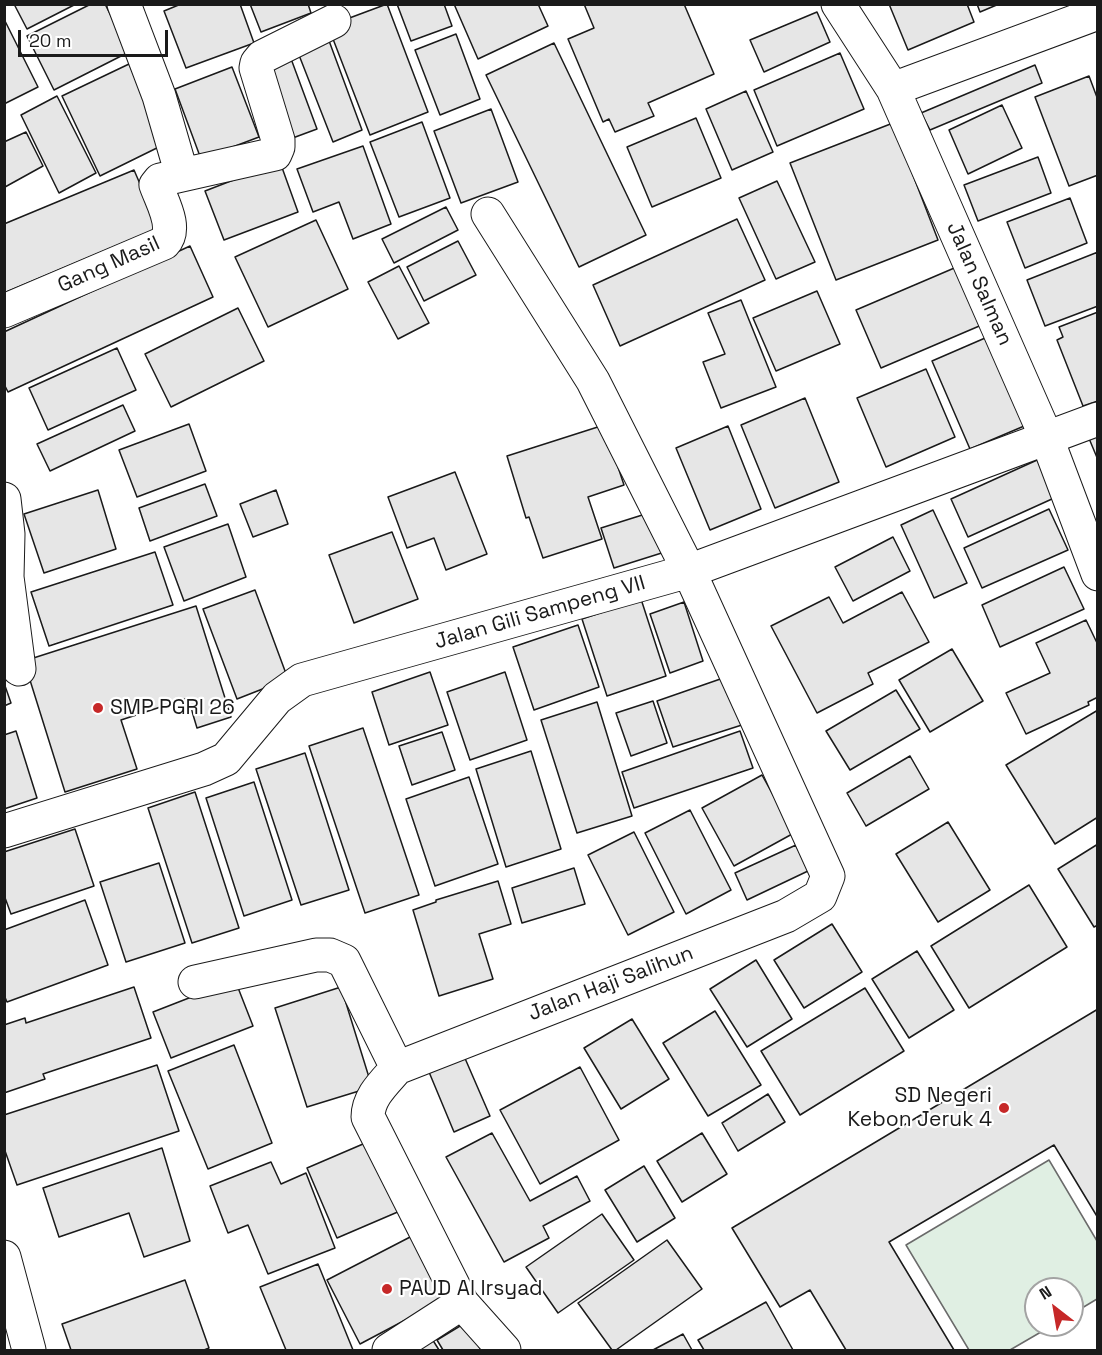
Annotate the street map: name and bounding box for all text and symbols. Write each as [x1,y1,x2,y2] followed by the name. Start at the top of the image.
[21,18,171,56] scale bar
[29,29,72,52] text: 20 m
[941,218,1017,350] street label: Jalan Salman
[54,231,164,299] street label: Gang Masil
[432,571,648,655] street label: Jalan Gili Sampeng VII
[110,695,235,721] place label: SMP PGRI 26
[91,701,105,715] marker: SMP PGRI 26
[525,941,697,1027] street label: Jalan Haji Salihun
[847,1083,992,1133] place label: SD Negeri Kebon Jeruk 4
[997,1101,1011,1115] marker: SD Negeri Kebon Jeruk 4
[399,1276,543,1302] place label: PAUD Al Irsyad
[1024,1277,1084,1337] north arrow
[1035,1281,1056,1305] text: N
[380,1282,394,1296] marker: PAUD Al Irsyad

